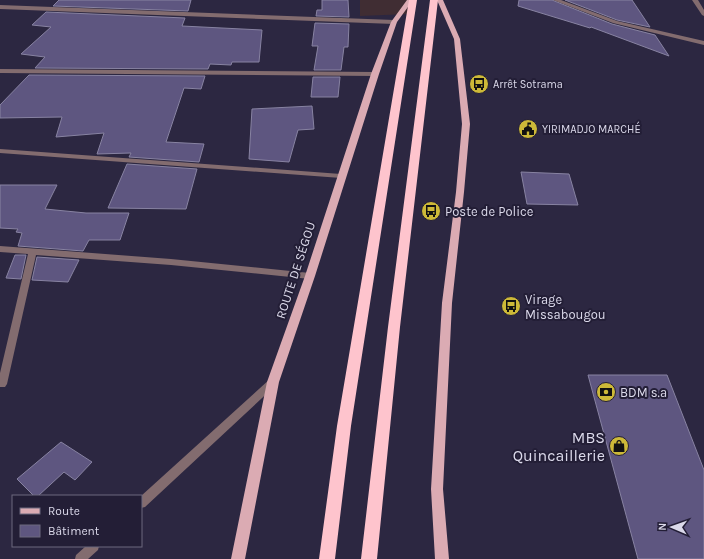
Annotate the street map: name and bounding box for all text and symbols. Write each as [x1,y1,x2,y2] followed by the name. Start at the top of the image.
[468,73,490,95] bus stop icon: Arrêt Sotrama
[493,78,563,91] place label: Arrêt Sotrama
[517,118,539,140] public building icon: YIRIMADJO MARCHÉ
[542,121,641,136] place label: YIRIMADJO MARCHÉ
[420,200,442,222] bus stop icon: Poste de Police
[445,204,534,219] place label: Poste de Police
[271,219,318,321] street label: ROUTE DE SÉGOU
[525,292,606,322] place label: Virage Missabougou
[500,295,522,317] bus stop icon: Virage Missabougou
[595,381,617,403] bank icon: BDM s.a
[620,385,667,400] place label: BDM s.a
[513,428,605,465] place label: MBS Quincaillerie
[608,435,630,457] shop icon: MBS Quincaillerie
[12,495,142,547] legend
[48,504,80,518] text: Route
[652,507,692,547] north arrow
[656,522,669,531] text: N
[48,524,100,538] text: Bâtiment

